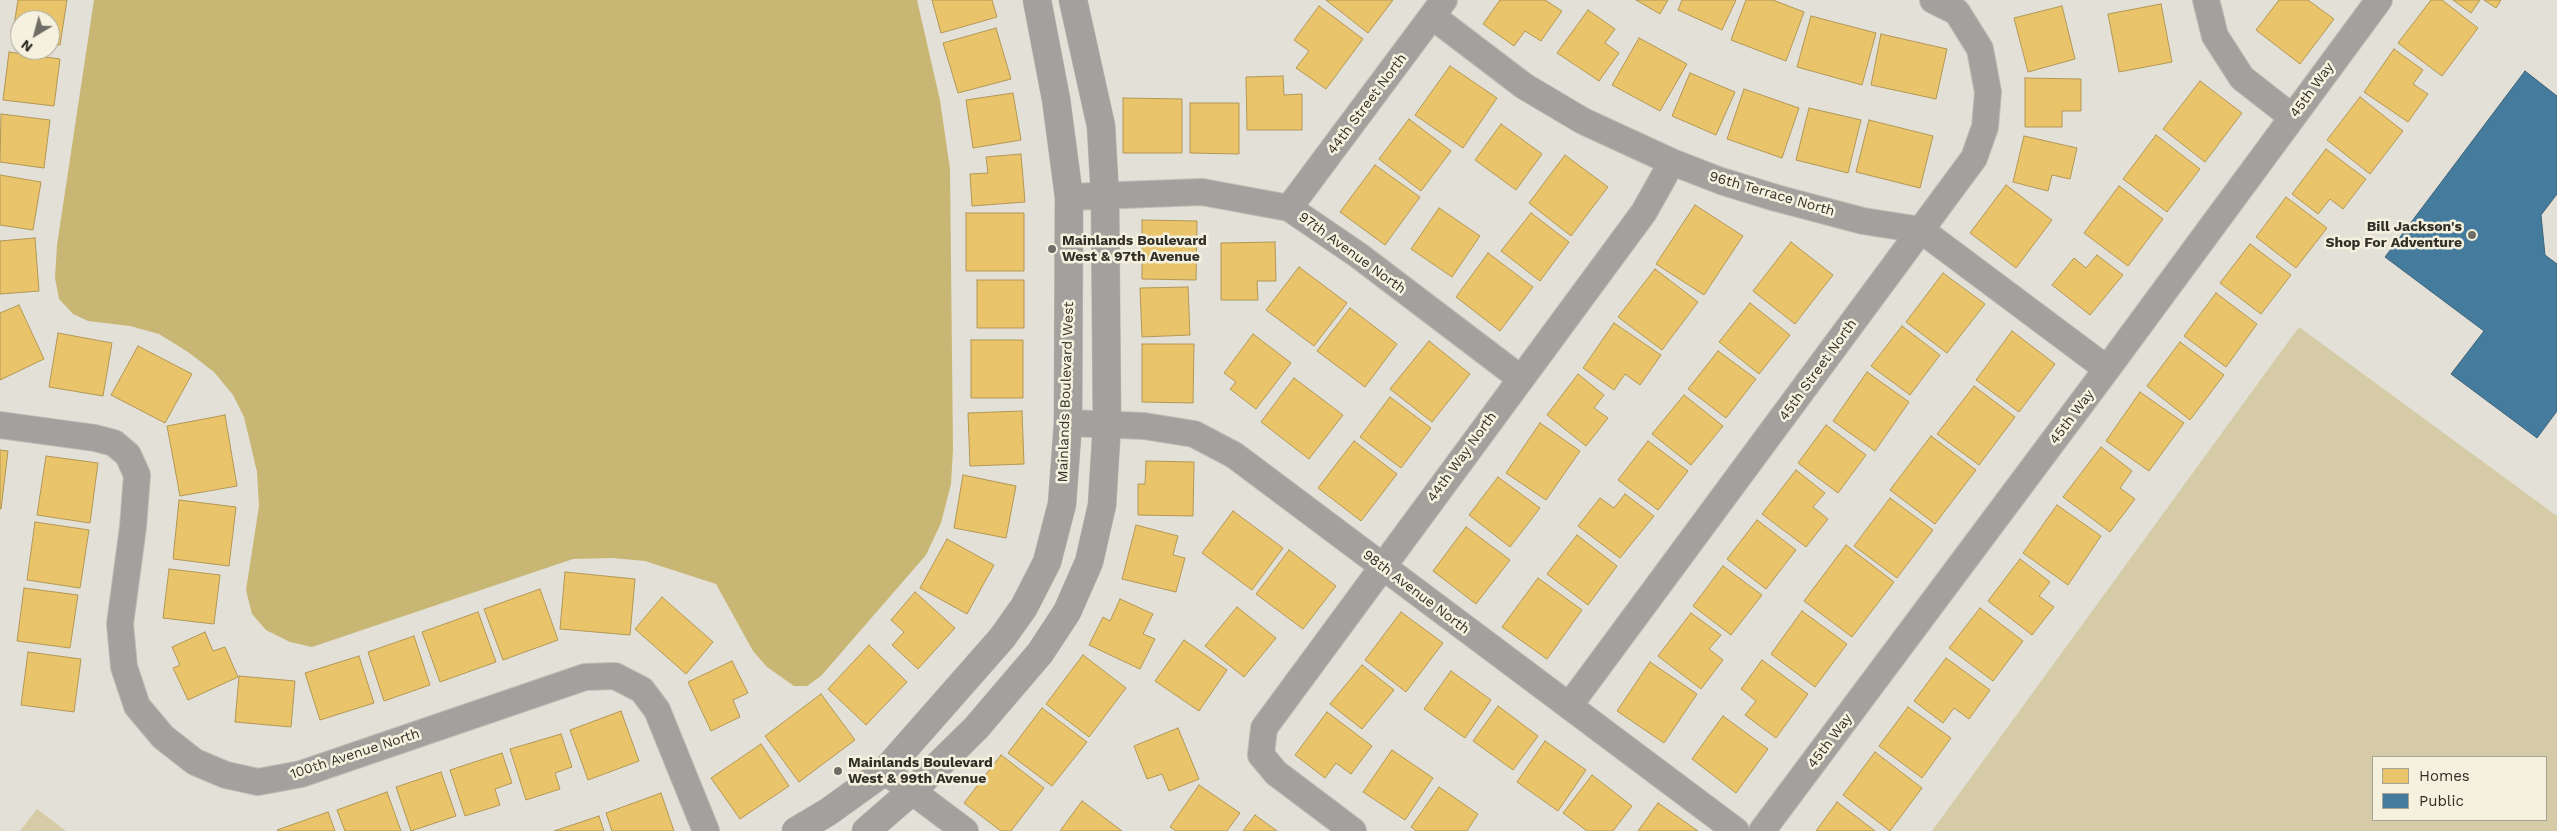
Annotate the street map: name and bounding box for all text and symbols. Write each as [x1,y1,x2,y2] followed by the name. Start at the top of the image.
[10,10,60,60] north arrow
[18,37,36,56] text: N
[1324,50,1410,158] street label: 44th Street North
[2286,59,2338,121] street label: 45th Way
[1707,168,1837,220] street label: 96th Terrace North
[1295,209,1409,297] street label: 97th Avenue North
[2325,219,2462,252] place label: Bill Jackson's Shop For Adventure
[2466,229,2478,241] marker: Bill Jackson's Shop For Adventure
[1062,233,1207,266] place label: Mainlands Boulevard West & 97th Avenue
[1046,243,1058,255] marker: Mainlands Boulevard West & 97th Avenue
[1054,301,1078,483] street label: Mainlands Boulevard West
[1776,316,1860,424] street label: 45th Street North
[2046,387,2098,447] street label: 45th Way
[1424,409,1500,505] street label: 44th Way North
[1359,546,1473,638] street label: 98th Avenue North
[1804,711,1856,771] street label: 45th Way
[288,725,422,783] street label: 100th Avenue North
[848,755,993,788] place label: Mainlands Boulevard West & 99th Avenue
[2372,756,2547,821] legend
[832,765,844,777] marker: Mainlands Boulevard West & 99th Avenue
[2419,767,2470,785] text: Homes
[2419,792,2464,810] text: Public

